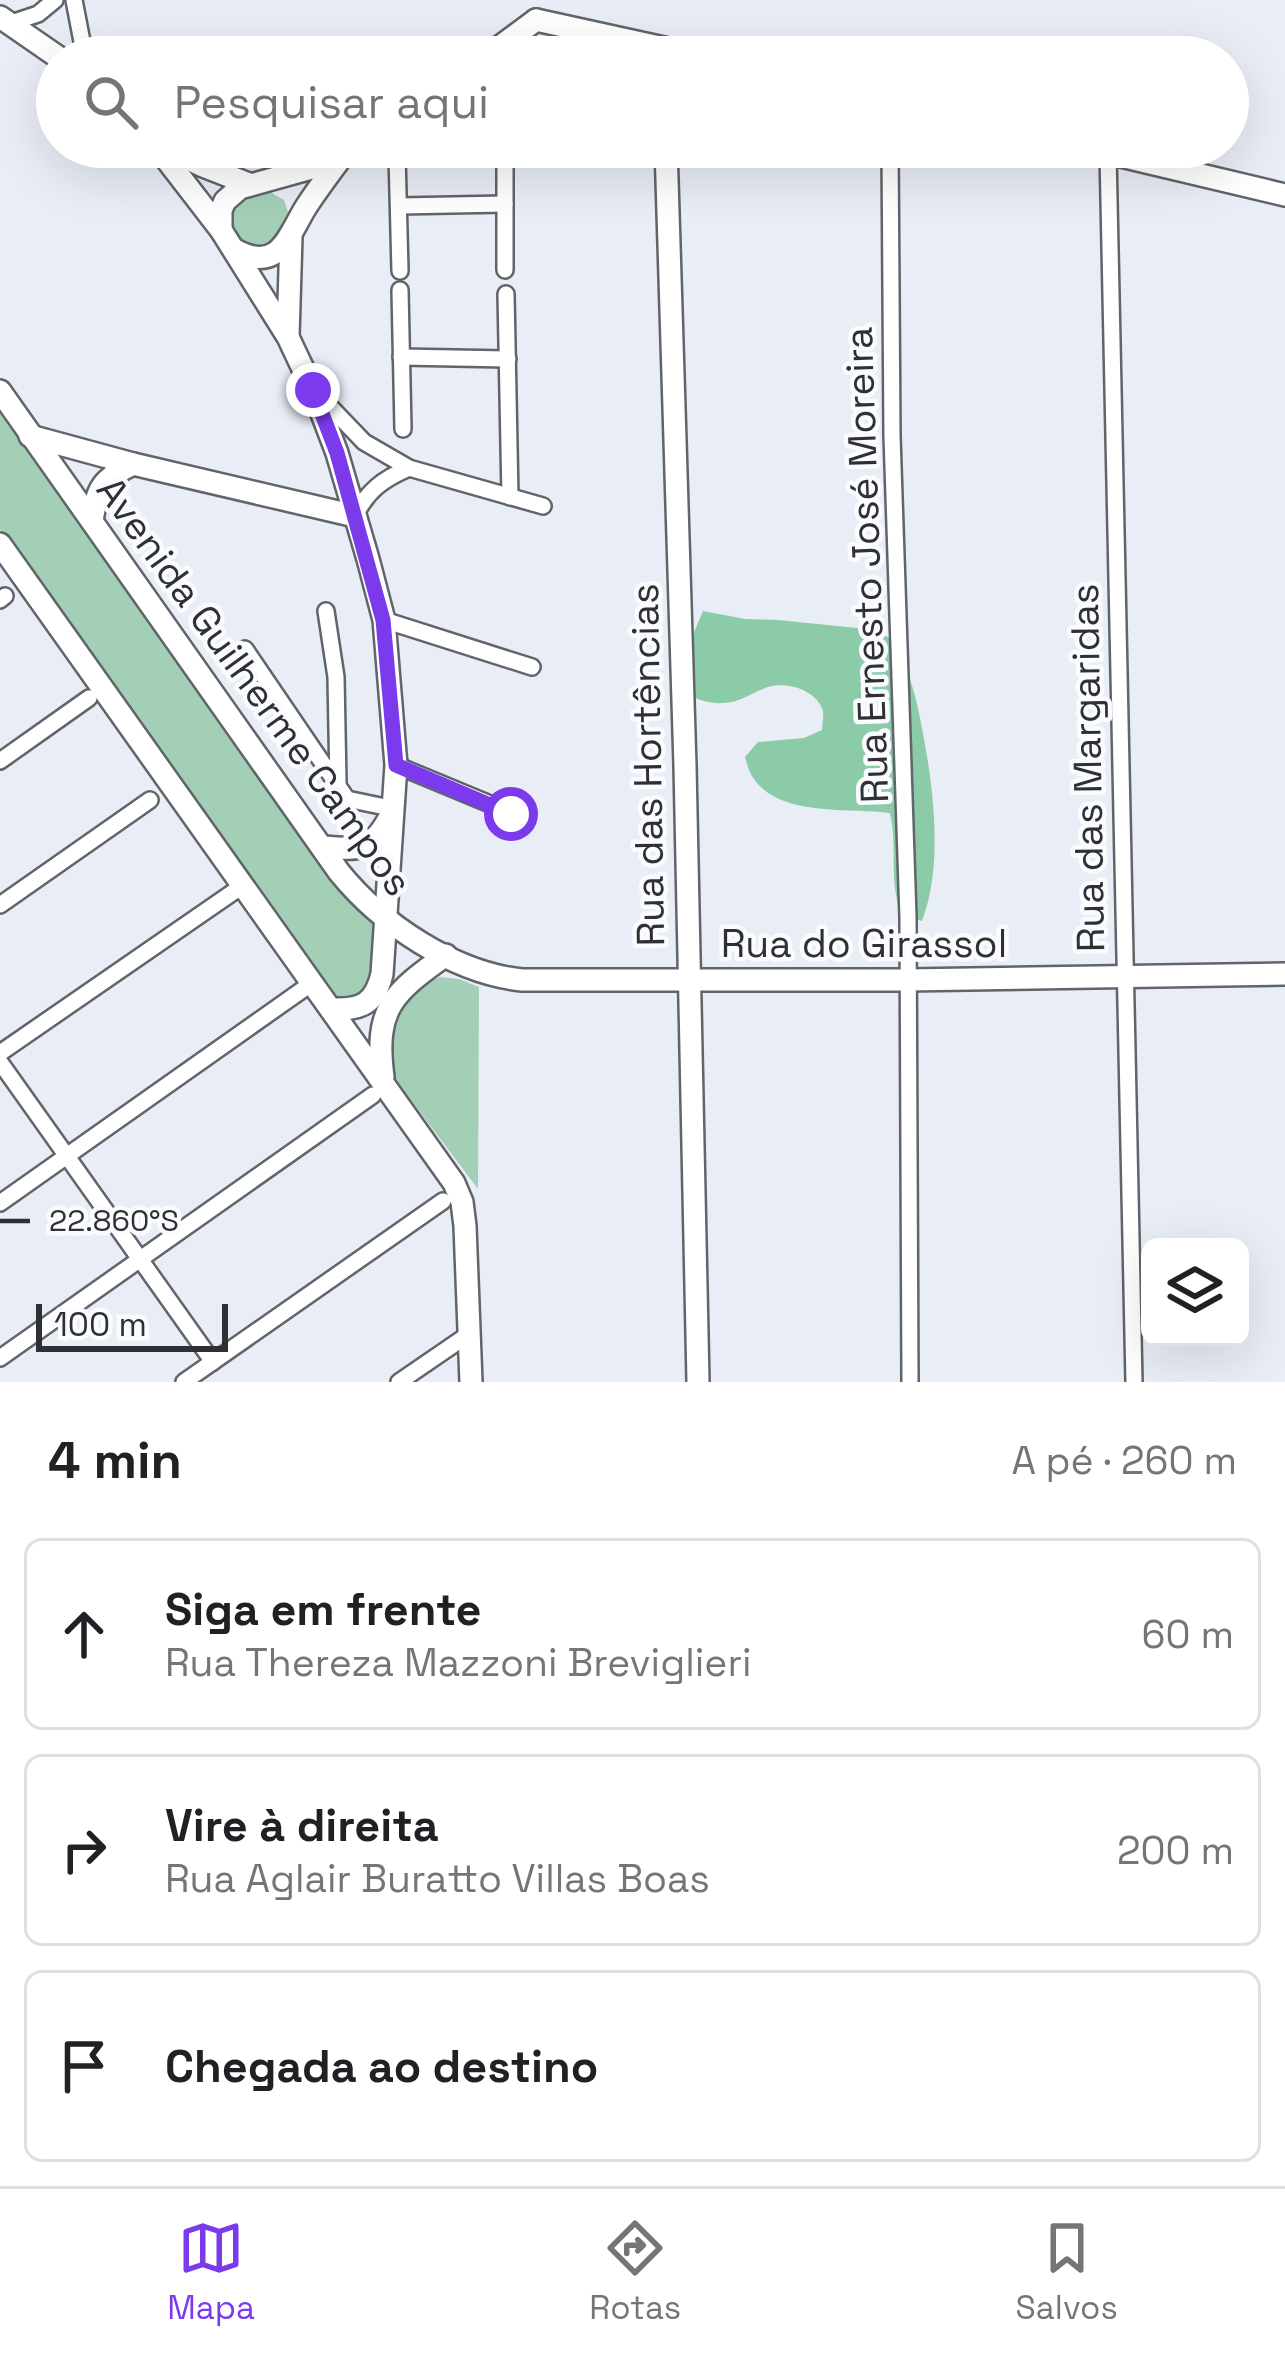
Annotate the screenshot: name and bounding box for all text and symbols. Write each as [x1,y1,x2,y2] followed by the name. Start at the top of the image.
[36,36,1249,168] search box
[78,69,144,135] icon: search
[174,74,489,131] text: Pesquisar aqui
[834,326,899,804] street label: Rua Ernesto José Moreira
[286,363,340,417] route end
[86,467,423,905] street label: Avenida Guilherme Campos
[620,583,675,947] street label: Rua das Hortências
[1060,583,1115,953] street label: Rua das Margaridas
[484,787,538,841] route start
[721,919,1007,968] street label: Rua do Girassol
[49,1201,179,1240] text: 22.860°S
[1141,1238,1249,1346] map controls
[1141,1238,1249,1346] button: layers
[36,1298,228,1351] scale bar
[54,1304,147,1346] text: 100 m
[48,1428,182,1493] text: 4 min
[1011,1436,1237,1485] text: A pé · 260 m
[165,1581,482,1638] text: Siga em frente
[51,1601,117,1667] icon: ahead
[1142,1610,1234,1659] text: 60 m
[165,1638,752,1687] text: Rua Thereza Mazzoni Breviglieri
[165,1797,439,1854] text: Vire à direita
[51,1817,117,1883] icon: right
[1117,1826,1234,1875] text: 200 m
[165,1854,710,1903] text: Rua Aglair Buratto Villas Boas
[51,2033,117,2099] icon: arrive
[165,2038,598,2095] text: Chegada ao destino
[167,2215,255,2329] tab: Mapa
[589,2215,681,2329] tab: Rotas
[1016,2215,1118,2329] tab: Salvos

